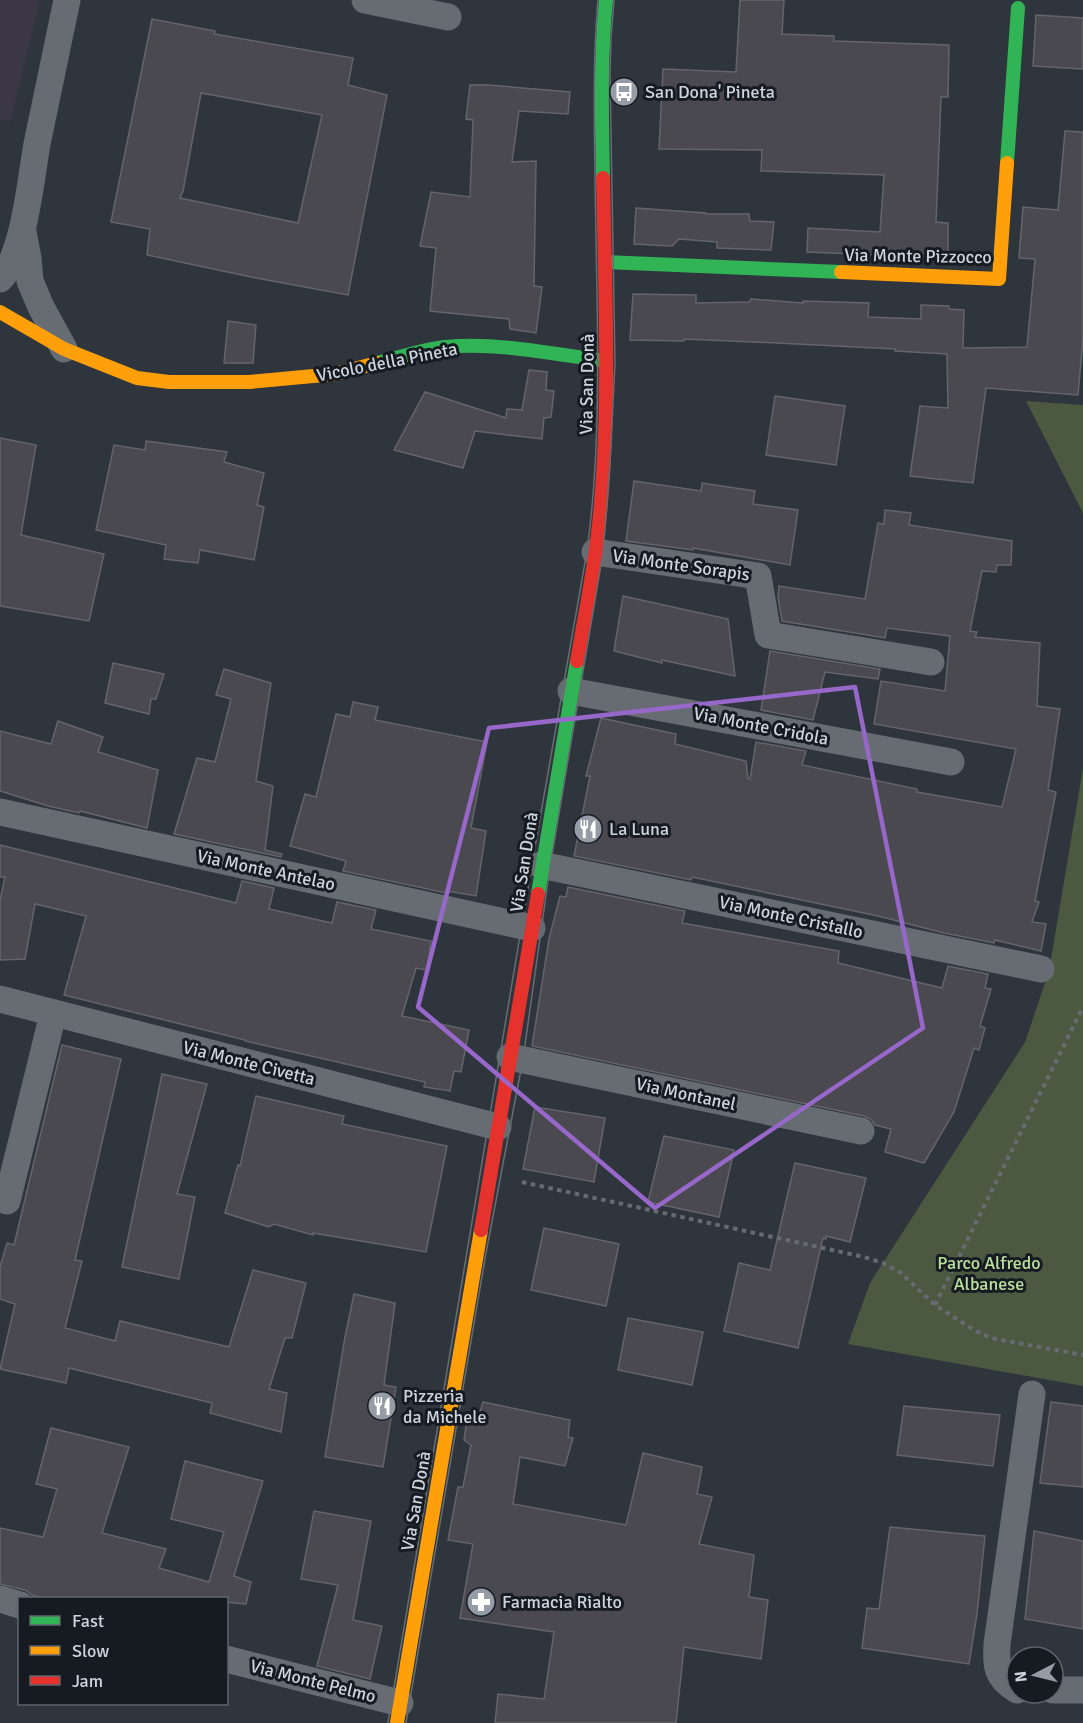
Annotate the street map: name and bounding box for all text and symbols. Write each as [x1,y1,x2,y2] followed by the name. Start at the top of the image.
[608,76,640,108] bus stop icon: San Dona' Pineta
[645,81,775,103] place label: San Dona' Pineta
[844,244,992,268] street label: Via Monte Pizzocco
[575,333,599,435] street label: Via San Donà
[315,338,459,386] street label: Vicolo della Pineta
[611,544,751,586] street label: Via Monte Sorapis
[692,702,830,750] street label: Via Monte Cridola
[505,810,543,914] street label: Via San Donà
[572,813,604,845] restaurant icon: La Luna
[609,818,669,840] place label: La Luna
[195,845,337,895] street label: Via Monte Antelao
[717,891,865,943] street label: Via Monte Cristallo
[181,1036,317,1090] street label: Via Monte Civetta
[634,1073,738,1115] street label: Via Montanel
[937,1252,1041,1295] park label: Parco Alfredo Albanese
[403,1385,486,1428] place label: Pizzeria da Michele
[366,1390,398,1422] restaurant icon: Pizzeria da Michele
[396,1449,436,1553] street label: Via San Donà
[465,1586,497,1618] pharmacy icon: Farmacia Rialto
[502,1591,622,1613] place label: Farmacia Rialto
[18,1597,228,1705] legend
[72,1610,104,1632] text: Fast
[72,1640,109,1662] text: Slow
[1005,1645,1065,1705] north arrow
[248,1655,378,1707] street label: Via Monte Pelmo
[72,1670,103,1692] text: Jam
[1011,1670,1032,1683] text: N

